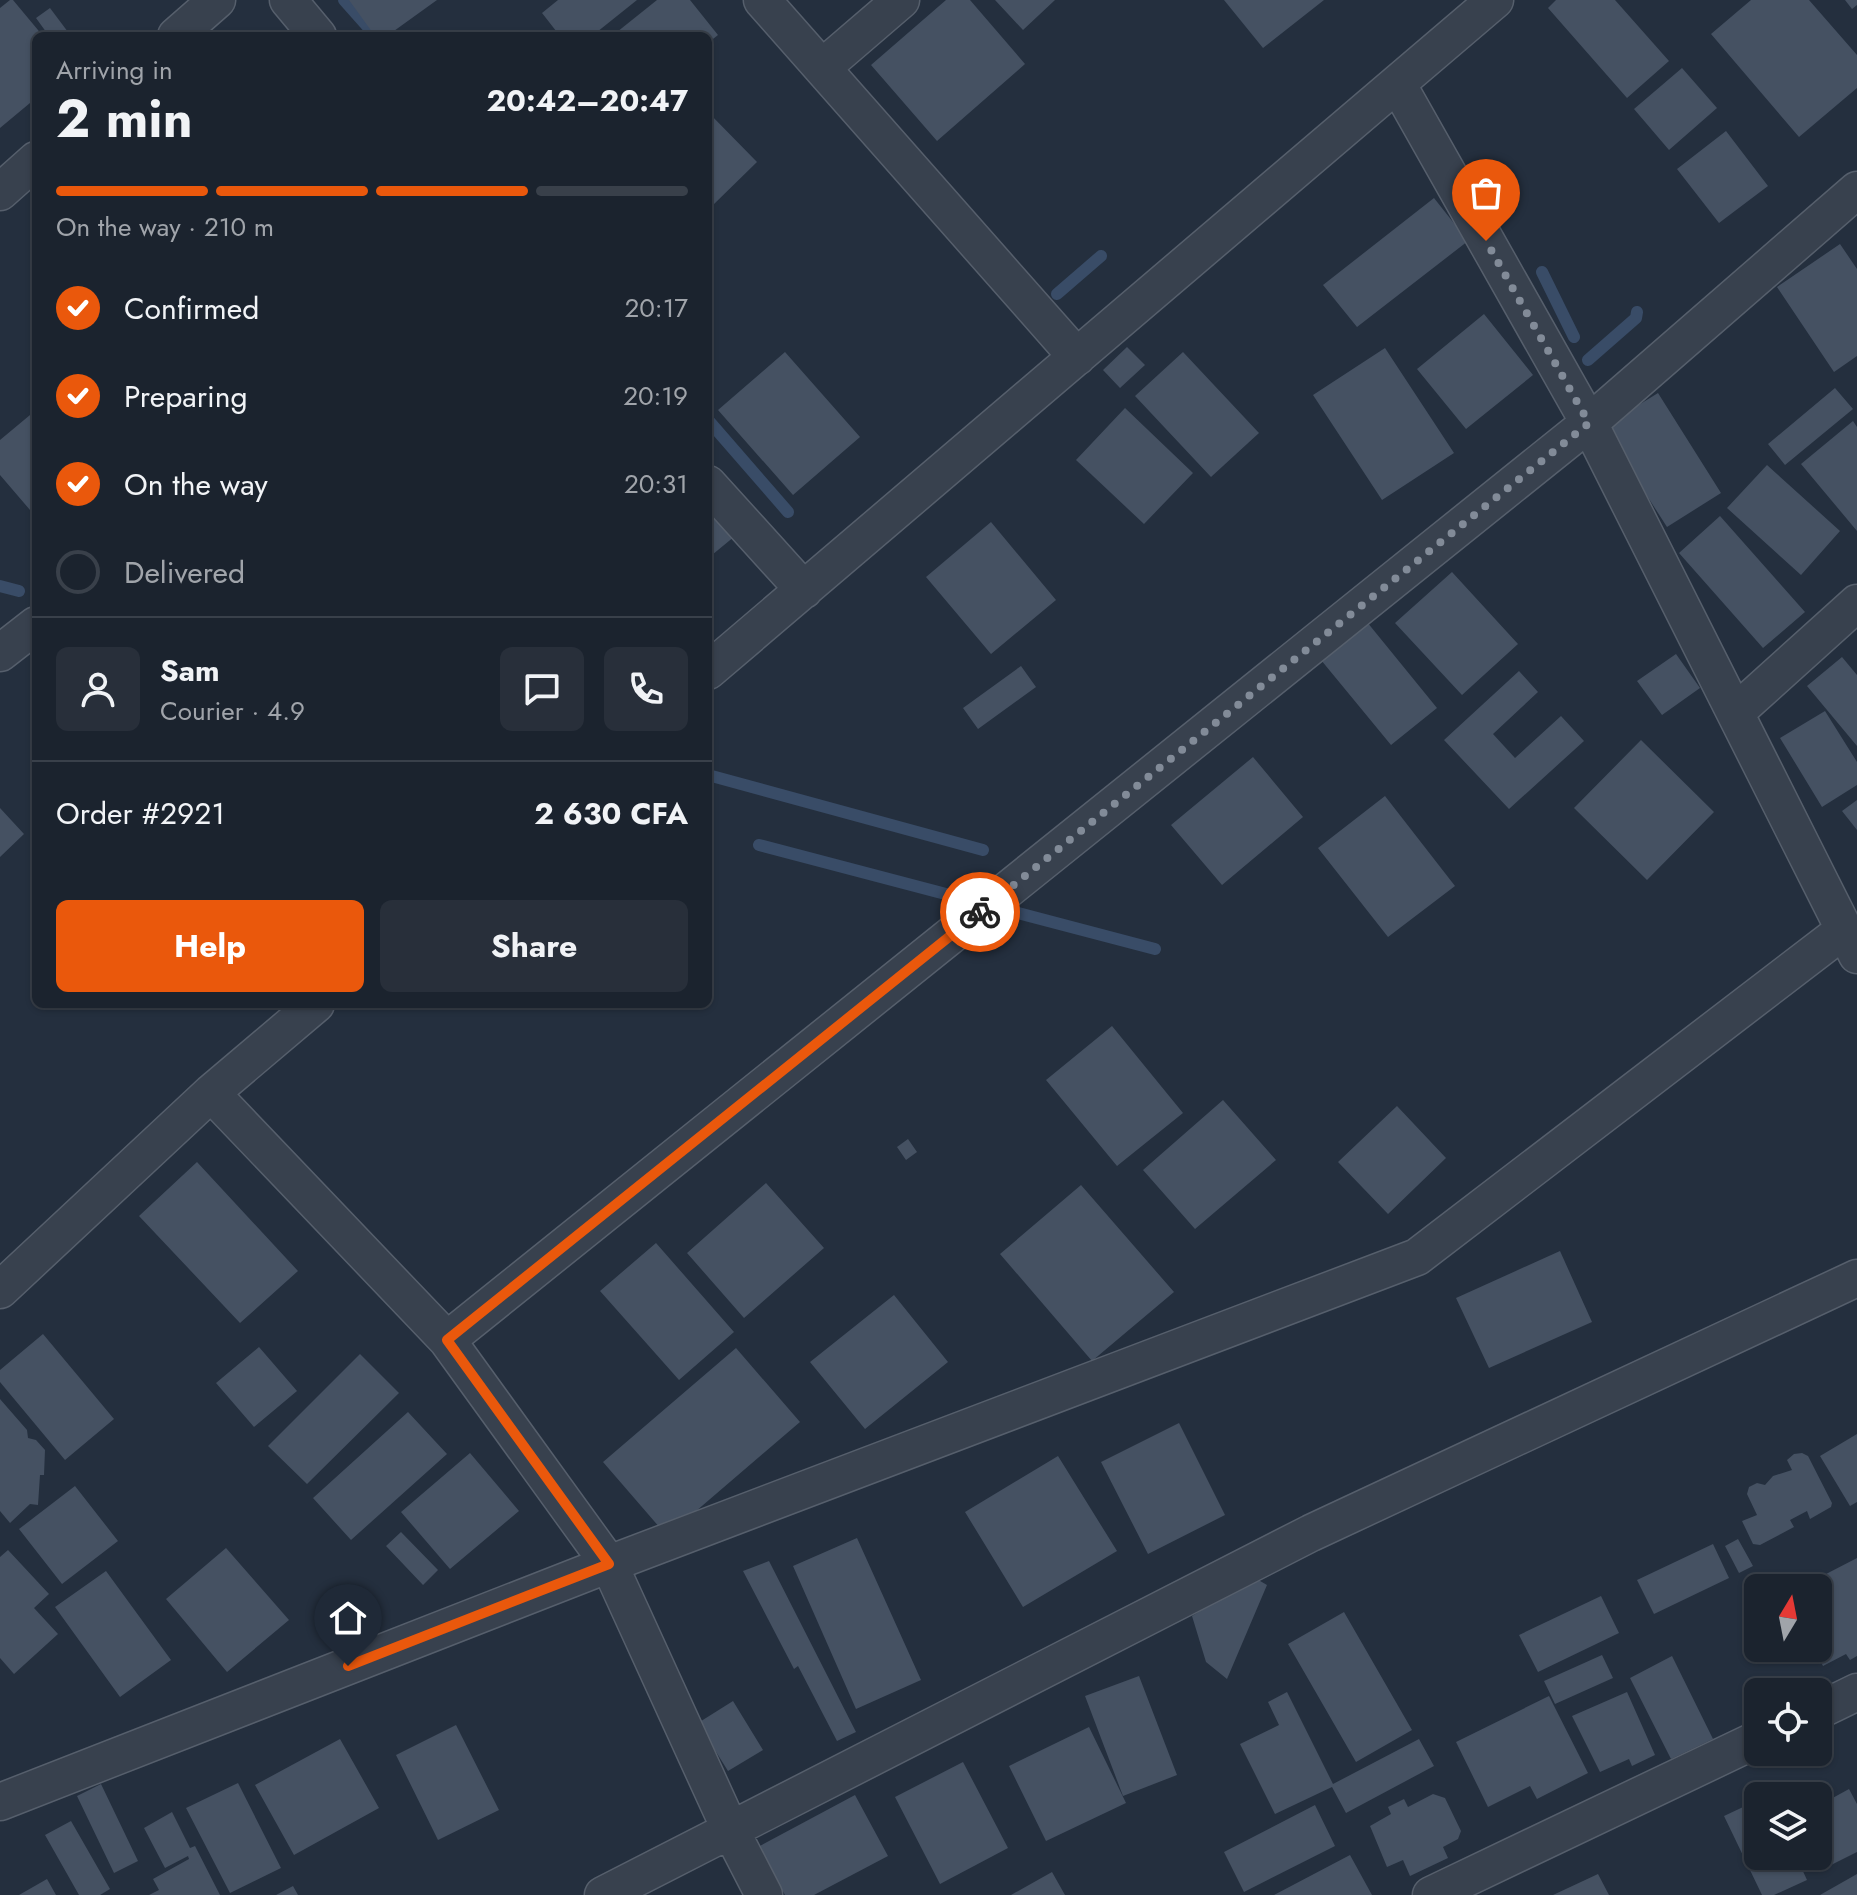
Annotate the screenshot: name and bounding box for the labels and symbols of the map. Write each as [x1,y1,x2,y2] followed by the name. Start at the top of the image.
[1452,159,1520,241] pin
[940,872,1020,952] courier
[1744,1574,1832,1662] north arrow
[314,1584,382,1666] pin

